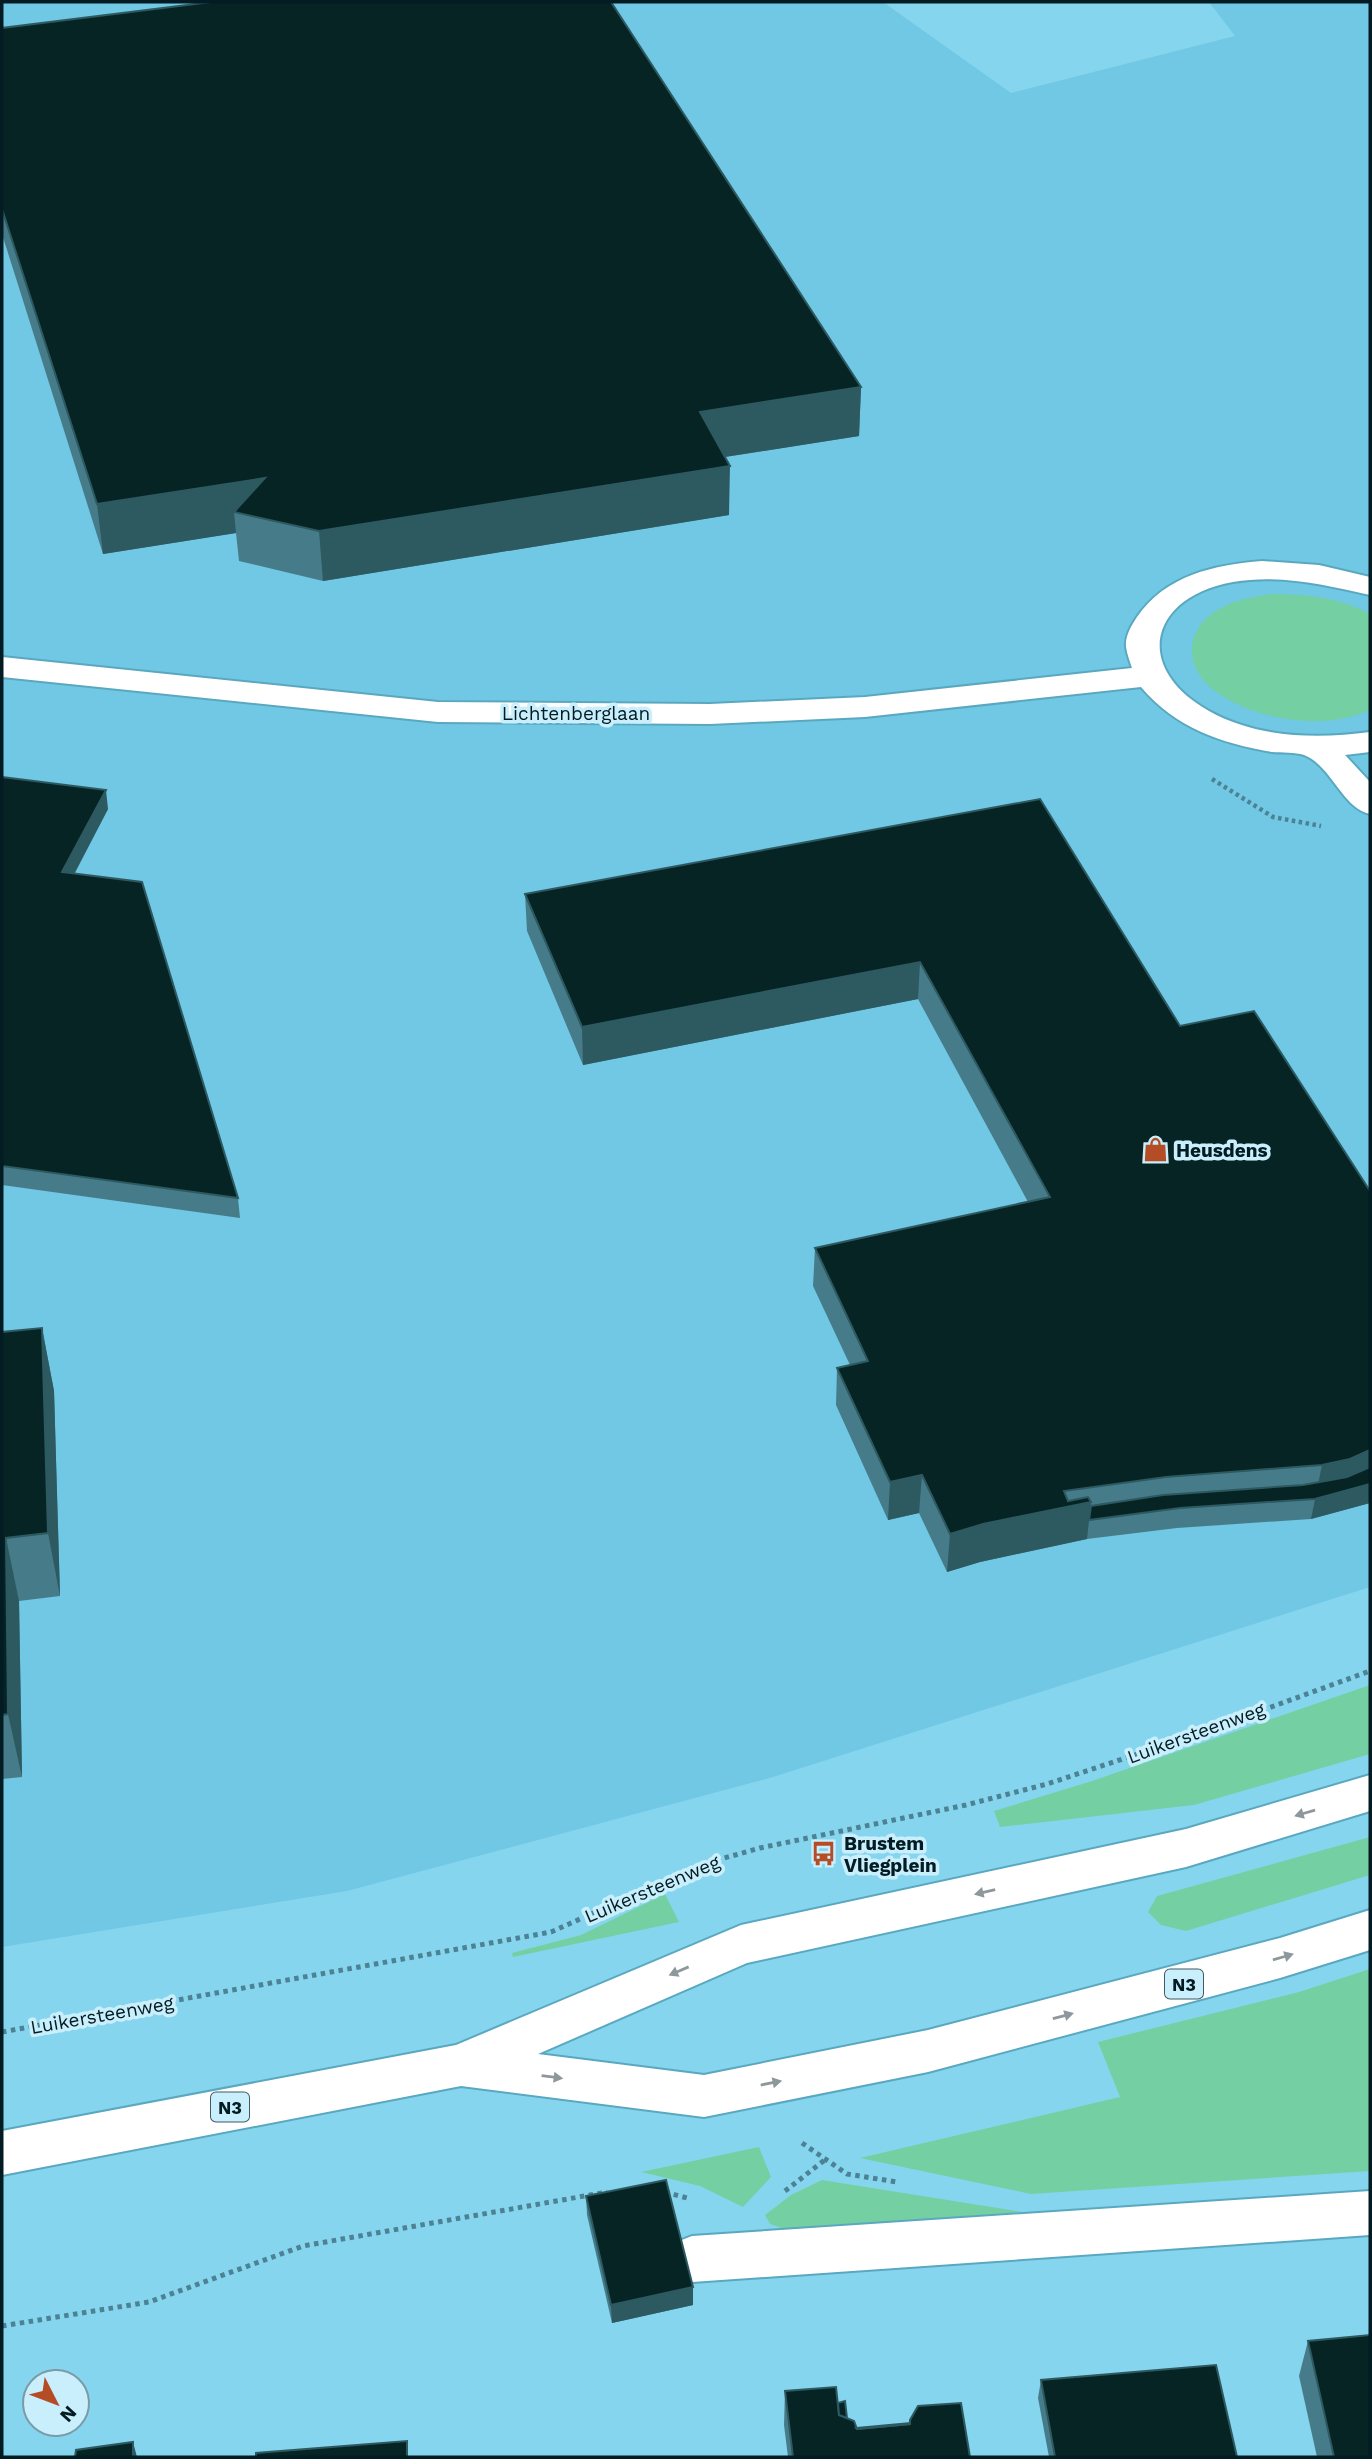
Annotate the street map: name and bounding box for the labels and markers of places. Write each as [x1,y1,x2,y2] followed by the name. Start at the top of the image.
[1142,1136,1170,1164] shop icon: Heusdens
[1176,1139,1268,1162] place label: Heusdens
[844,1832,937,1877] place label: Brustem Vliegplein
[810,1840,838,1868] bus stop icon: Brustem Vliegplein

